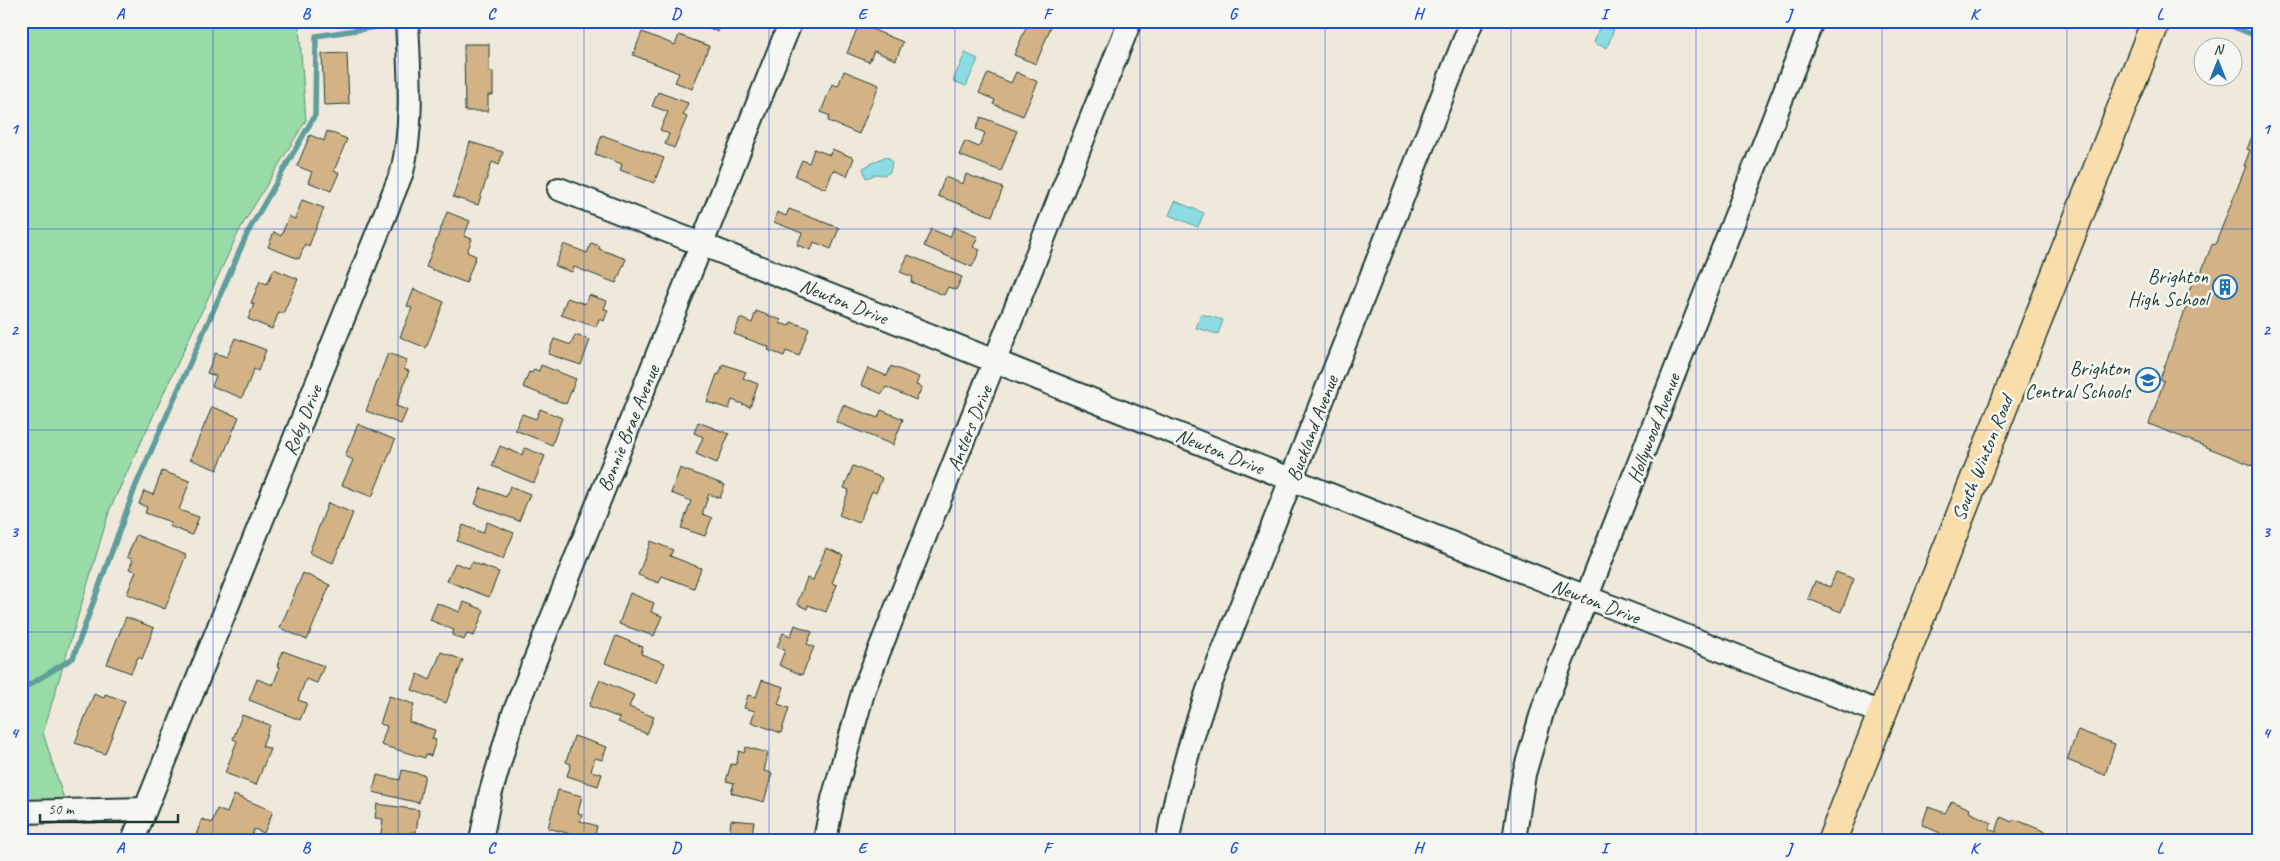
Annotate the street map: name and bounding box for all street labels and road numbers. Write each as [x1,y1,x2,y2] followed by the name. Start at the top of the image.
[796,273,893,331] street label: Newton Drive
[592,360,666,495] street label: Bonnie Brae Avenue
[1621,369,1686,486] street label: Hollywood Avenue
[1281,370,1345,485] street label: Buckland Avenue
[277,380,328,459] street label: Roby Drive
[941,380,998,475] street label: Antlers Drive
[1946,389,2020,524] street label: South Winton Road
[1172,423,1269,481] street label: Newton Drive
[1548,573,1645,630] street label: Newton Drive

